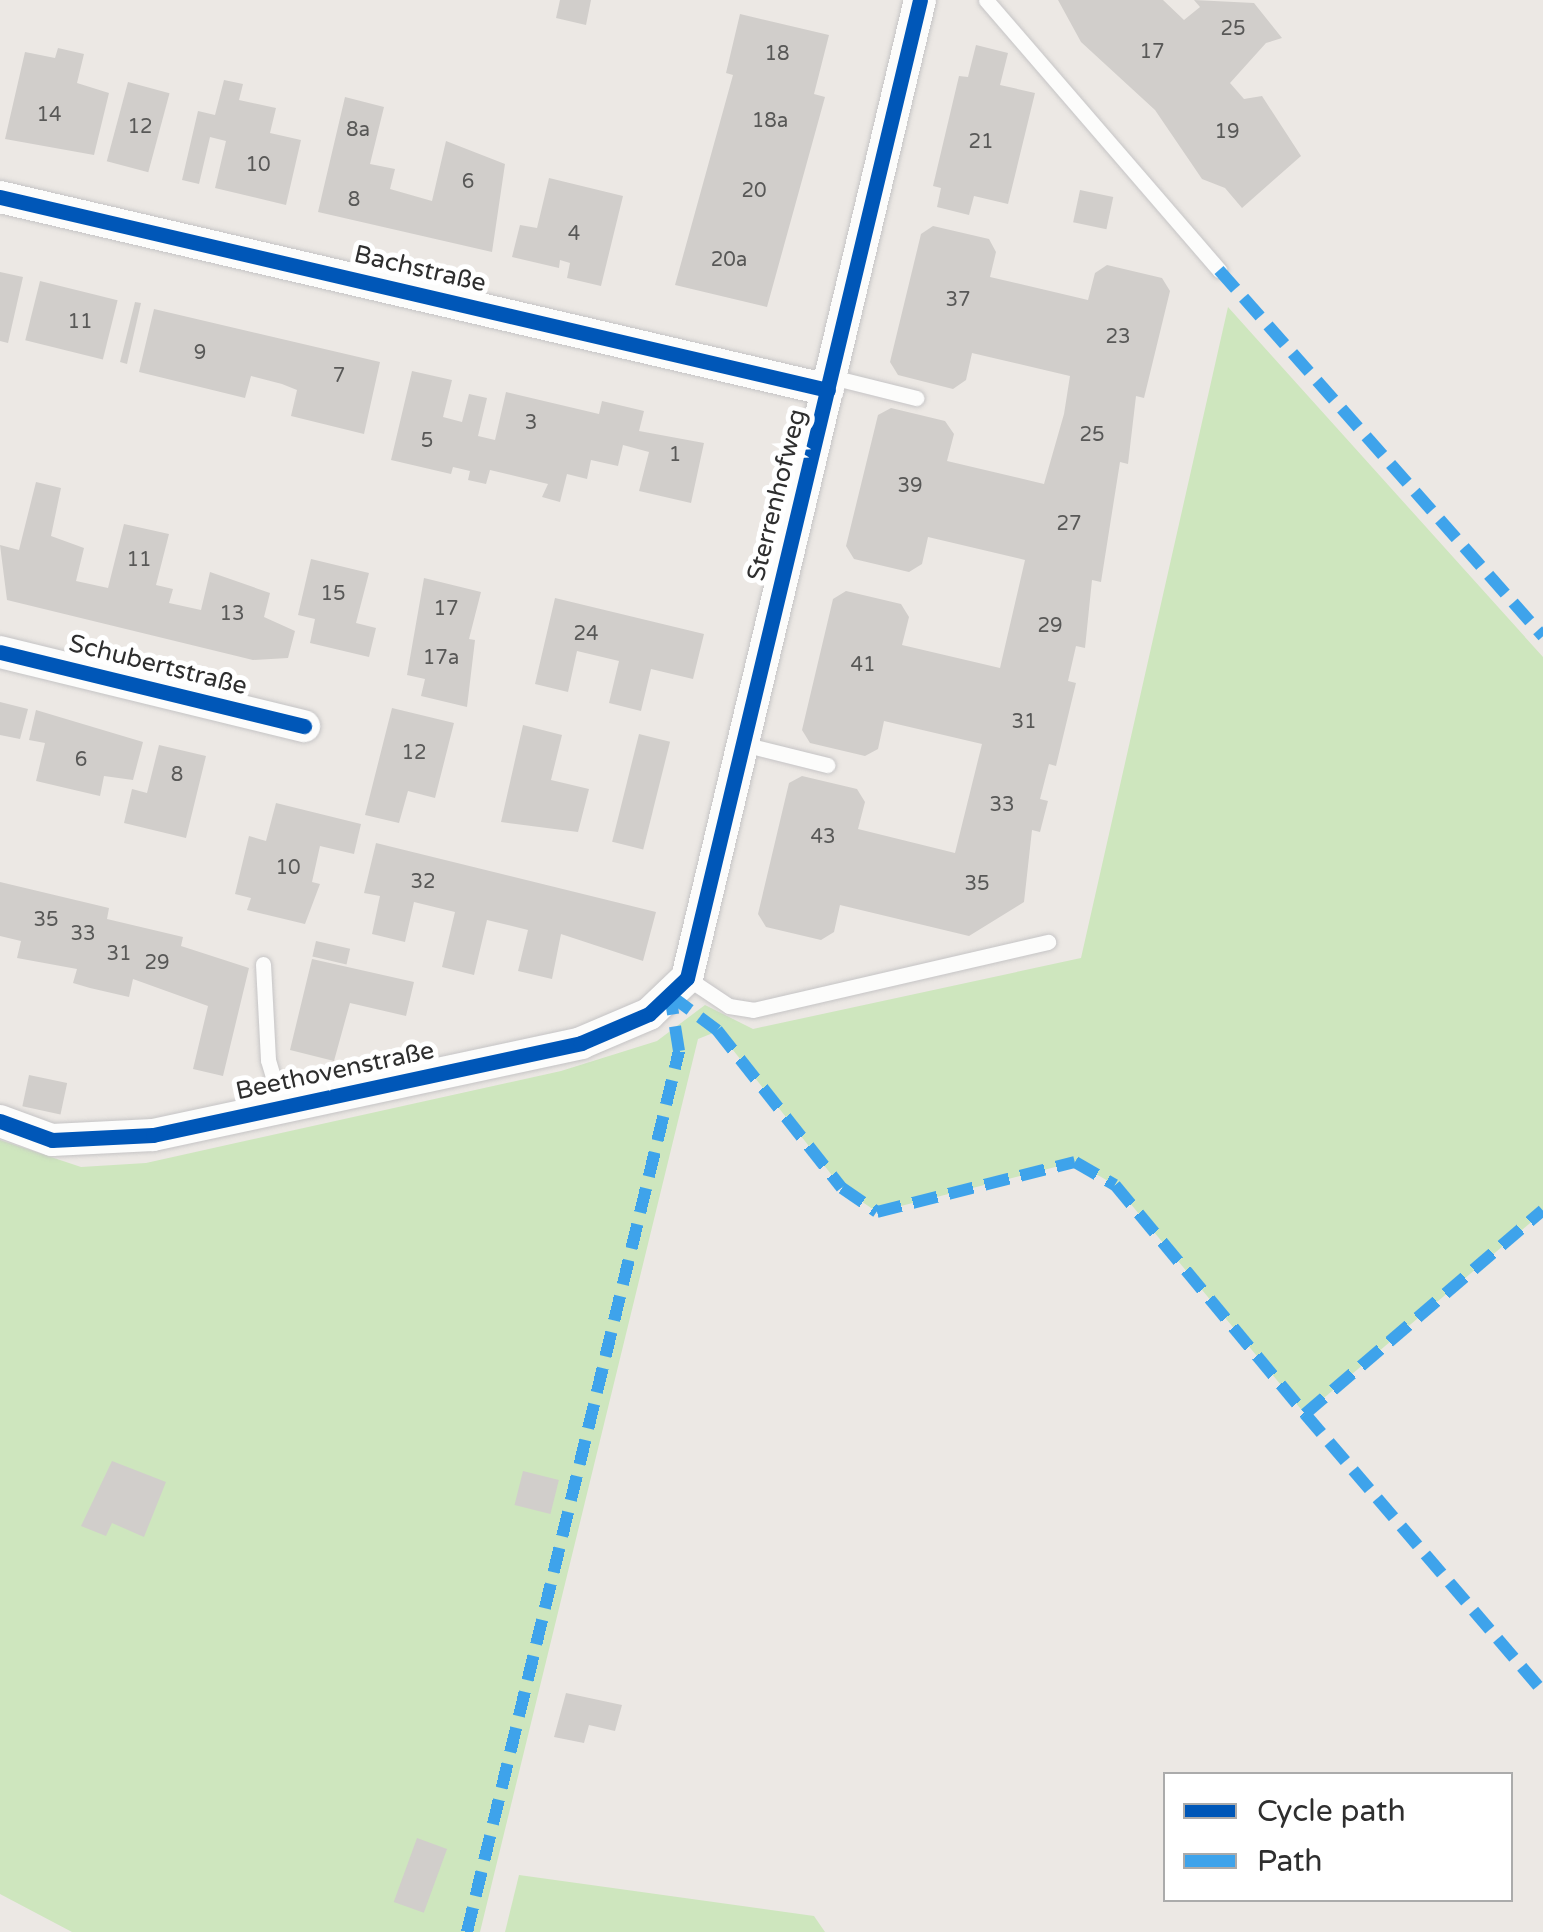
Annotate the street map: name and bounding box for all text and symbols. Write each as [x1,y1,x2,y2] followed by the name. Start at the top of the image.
[1220,17,1246,41] house number: 25
[1139,40,1165,64] house number: 17
[764,42,790,66] house number: 18
[36,103,62,127] house number: 14
[752,109,788,133] house number: 18a
[127,115,153,139] house number: 12
[346,118,370,142] house number: 8a
[1214,120,1240,144] house number: 19
[968,130,994,154] house number: 21
[245,153,271,177] house number: 10
[462,170,474,194] house number: 6
[741,179,767,203] house number: 20
[348,188,360,212] house number: 8
[568,222,580,246] house number: 4
[351,239,489,299] street label: Bachstraße
[711,248,747,272] house number: 20a
[945,288,971,312] house number: 37
[67,310,93,334] house number: 11
[1105,325,1131,349] house number: 23
[194,341,206,365] house number: 9
[333,364,345,388] house number: 7
[741,406,813,584] street label: Sterrenhofweg
[525,411,537,435] house number: 3
[1079,423,1105,447] house number: 25
[421,429,433,453] house number: 5
[669,443,681,467] house number: 1
[897,474,923,498] house number: 39
[1056,512,1082,536] house number: 27
[126,548,152,572] house number: 11
[320,582,346,606] house number: 15
[433,597,459,621] house number: 17
[219,602,245,626] house number: 13
[1037,614,1063,638] house number: 29
[573,622,599,646] house number: 24
[66,628,250,702] street label: Schubertstraße
[423,646,459,670] house number: 17a
[850,653,876,677] house number: 41
[1011,710,1037,734] house number: 31
[401,741,427,765] house number: 12
[75,748,87,772] house number: 6
[171,763,183,787] house number: 8
[989,793,1015,817] house number: 33
[810,825,836,849] house number: 43
[275,856,301,880] house number: 10
[410,870,436,894] house number: 32
[964,872,990,896] house number: 35
[33,908,59,932] house number: 35
[70,922,96,946] house number: 33
[106,942,132,966] house number: 31
[144,951,170,975] house number: 29
[233,1035,437,1107] street label: Beethovenstraße
[1163,1772,1513,1902] legend
[1257,1793,1406,1830] text: Cycle path
[1257,1843,1323,1880] text: Path

